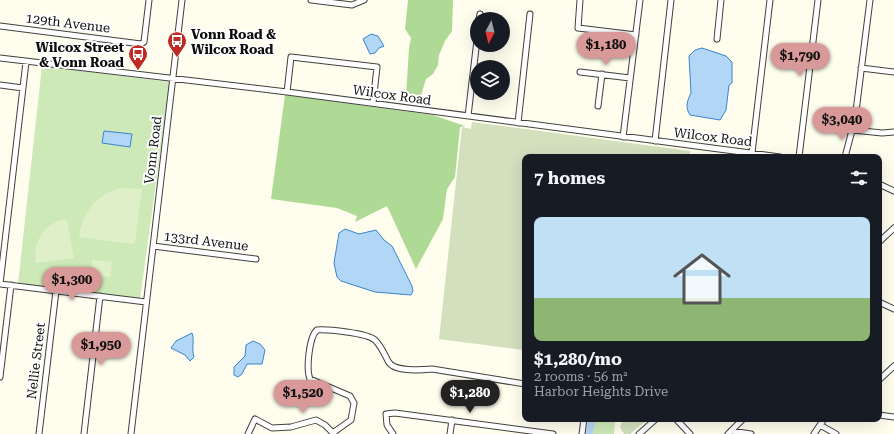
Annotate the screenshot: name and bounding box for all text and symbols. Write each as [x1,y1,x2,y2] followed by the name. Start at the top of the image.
[25,10,111,36] street label: 129th Avenue
[470,12,510,52] north arrow
[470,12,510,100] map controls
[191,27,276,57] place label: Vonn Road & Wilcox Road
[166,30,188,58] bus stop icon: Vonn Road & Wilcox Road
[573,32,639,66] pin: $1,180
[586,37,626,52] text: $1,180
[36,40,125,70] place label: Wilcox Street & Vonn Road
[127,43,149,71] bus stop icon: Wilcox Street & Vonn Road
[767,43,833,77] pin: $1,790
[780,48,820,63] text: $1,790
[470,60,510,100] button: layers
[352,82,433,108] street label: Wilcox Road
[809,107,875,141] pin: $3,040
[822,112,862,127] text: $3,040
[141,115,165,185] street label: Vonn Road
[673,125,754,149] street label: Wilcox Road
[848,167,870,189] icon: filters
[534,168,605,188] text: 7 homes
[163,228,249,254] street label: 133rd Avenue
[666,243,738,315] icon: home
[39,267,105,301] pin: $1,300
[52,272,92,287] text: $1,300
[24,322,48,400] street label: Nellie Street
[68,332,134,366] pin: $1,950
[81,337,121,352] text: $1,950
[534,349,622,369] text: $1,280/mo
[534,369,628,384] text: 2 rooms · 56 m²
[270,380,336,414] pin: $1,520
[437,380,503,414] pin: $1,280
[534,384,668,399] text: Harbor Heights Drive
[283,385,323,400] text: $1,520
[450,385,490,400] text: $1,280

